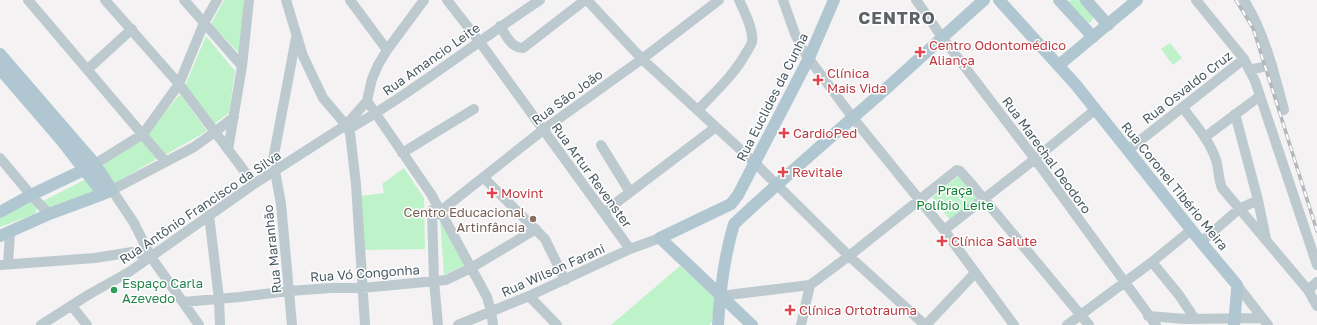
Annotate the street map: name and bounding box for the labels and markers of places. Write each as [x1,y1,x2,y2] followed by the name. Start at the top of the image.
[929,37,1066,68] place label: Centro Odontomédico Aliança
[914,46,926,58] marker: Centro Odontomédico Aliança
[827,65,887,96] place label: Clínica Mais Vida
[812,74,824,86] marker: Clínica Mais Vida
[793,125,857,141] place label: CardioPed
[778,127,790,139] marker: CardioPed
[792,164,843,180] place label: Revitale
[777,166,789,178] marker: Revitale
[501,185,544,201] place label: Movint
[486,187,498,199] marker: Movint
[404,204,525,235] place label: Centro Educacional Artinfância
[528,214,538,224] marker: Centro Educacional Artinfância
[951,233,1037,249] place label: Clínica Salute
[936,235,948,247] marker: Clínica Salute
[122,275,203,306] place label: Espaço Carla Azevedo
[109,285,119,295] marker: Espaço Carla Azevedo
[799,302,917,318] place label: Clínica Ortotrauma
[784,304,796,316] marker: Clínica Ortotrauma

